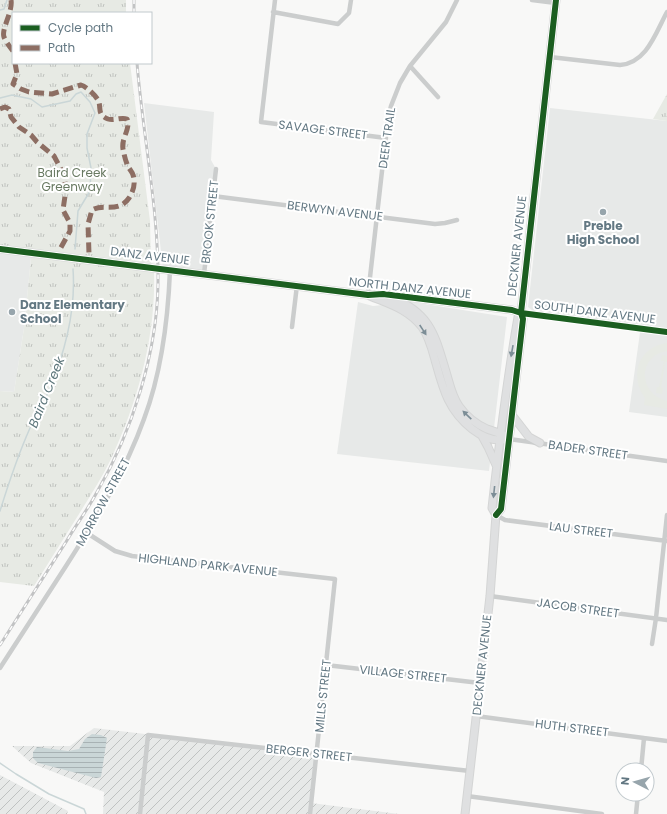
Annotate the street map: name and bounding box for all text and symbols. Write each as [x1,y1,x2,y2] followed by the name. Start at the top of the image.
[12,12,152,64] legend
[48,19,113,36] text: Cycle path
[48,39,75,56] text: Path
[374,106,399,169] street label: DEER TRAIL
[278,116,369,143] street label: SAVAGE STREET
[37,164,107,195] park label: Baird Creek Greenway
[197,179,222,264] street label: BROOK STREET
[503,195,530,297] street label: DECKNER AVENUE
[286,196,384,225] street label: BERWYN AVENUE
[598,207,608,217] marker: Preble High School
[567,217,639,248] place label: Preble High School
[109,242,191,269] street label: DANZ AVENUE
[348,273,472,302] street label: NORTH DANZ AVENUE
[20,296,125,327] place label: Danz Elementary School
[533,296,657,327] street label: SOUTH DANZ AVENUE
[7,307,17,317] marker: Danz Elementary School
[419,325,427,335] one-way arrow
[509,344,515,357] one-way arrow
[24,353,70,431] water label: Baird Creek
[462,410,472,420] one-way arrow
[547,436,629,464] street label: BADER STREET
[71,454,134,549] street label: MORROW STREET
[491,486,497,498] one-way arrow
[548,517,614,542] street label: LAU STREET
[138,549,279,580] street label: HIGHLAND PARK AVENUE
[536,593,621,622] street label: JACOB STREET
[468,614,495,716] street label: DECKNER AVENUE
[310,658,335,733] street label: MILLS STREET
[358,660,448,687] street label: VILLAGE STREET
[534,715,610,741] street label: HUTH STREET
[265,740,353,766] street label: BERGER STREET
[615,762,655,802] north arrow
[617,776,633,786] text: N

